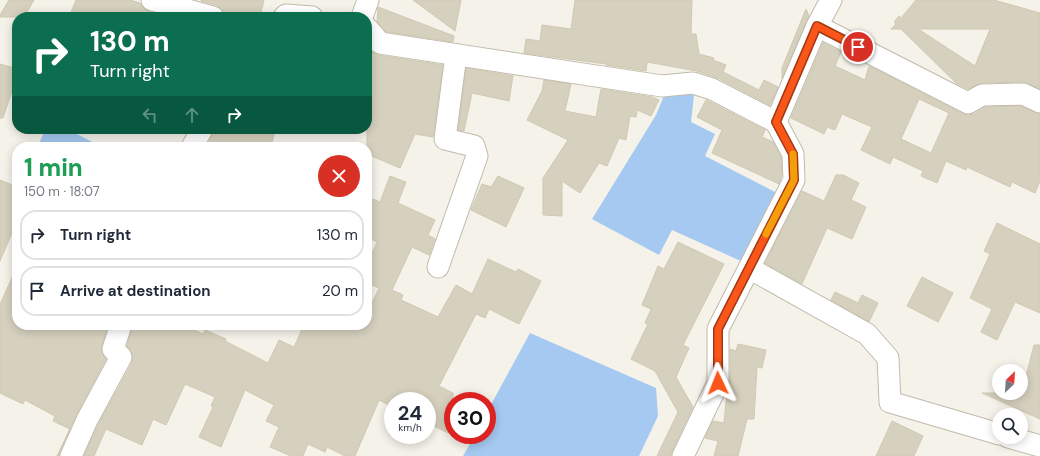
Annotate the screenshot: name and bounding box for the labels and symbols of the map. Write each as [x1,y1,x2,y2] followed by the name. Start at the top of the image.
[841,30,875,64] pin
[697,362,739,404] position arrow
[992,364,1028,400] north arrow
[444,392,496,444] speed limit sign: 30

